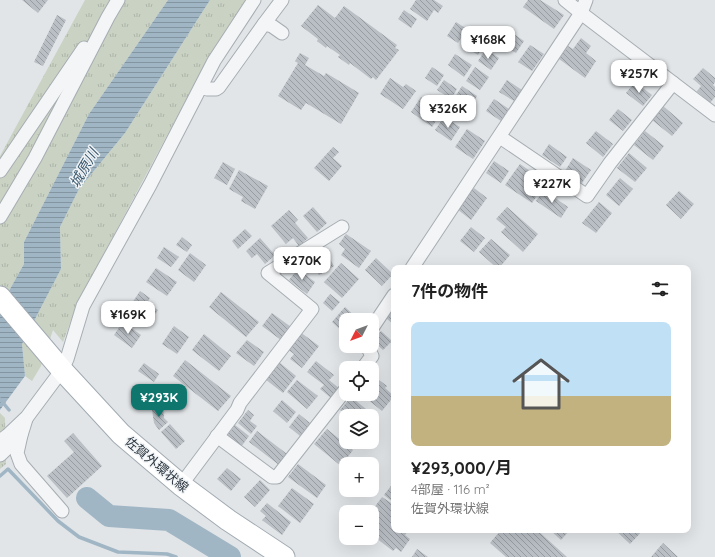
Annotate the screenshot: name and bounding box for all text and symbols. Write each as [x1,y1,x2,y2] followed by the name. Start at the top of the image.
[460,26,516,60] pin: ¥168K
[470,31,506,47] text: ¥168K
[611,60,667,94] pin: ¥257K
[620,65,658,81] text: ¥257K
[420,95,476,129] pin: ¥326K
[429,100,467,116] text: ¥326K
[66,144,103,191] water label: 城原川
[524,170,580,204] pin: ¥227K
[533,175,571,191] text: ¥227K
[274,247,330,281] pin: ¥270K
[283,252,321,268] text: ¥270K
[649,278,671,300] icon: filters
[411,280,488,301] text: 7件の物件
[100,301,156,335] pin: ¥169K
[110,306,146,322] text: ¥169K
[339,313,379,353] north arrow
[339,313,379,545] map controls
[505,348,577,420] icon: home
[339,361,379,401] button: locate
[131,384,187,418] pin: ¥293K
[140,389,178,405] text: ¥293K
[339,409,379,449] button: layers
[122,433,192,495] street label: 佐賀外環状線
[339,457,379,497] button: +
[411,457,512,478] text: ¥293,000/月
[411,481,490,497] text: 4部屋 · 116 m²
[411,500,489,516] text: 佐賀外環状線
[339,505,379,545] button: −

